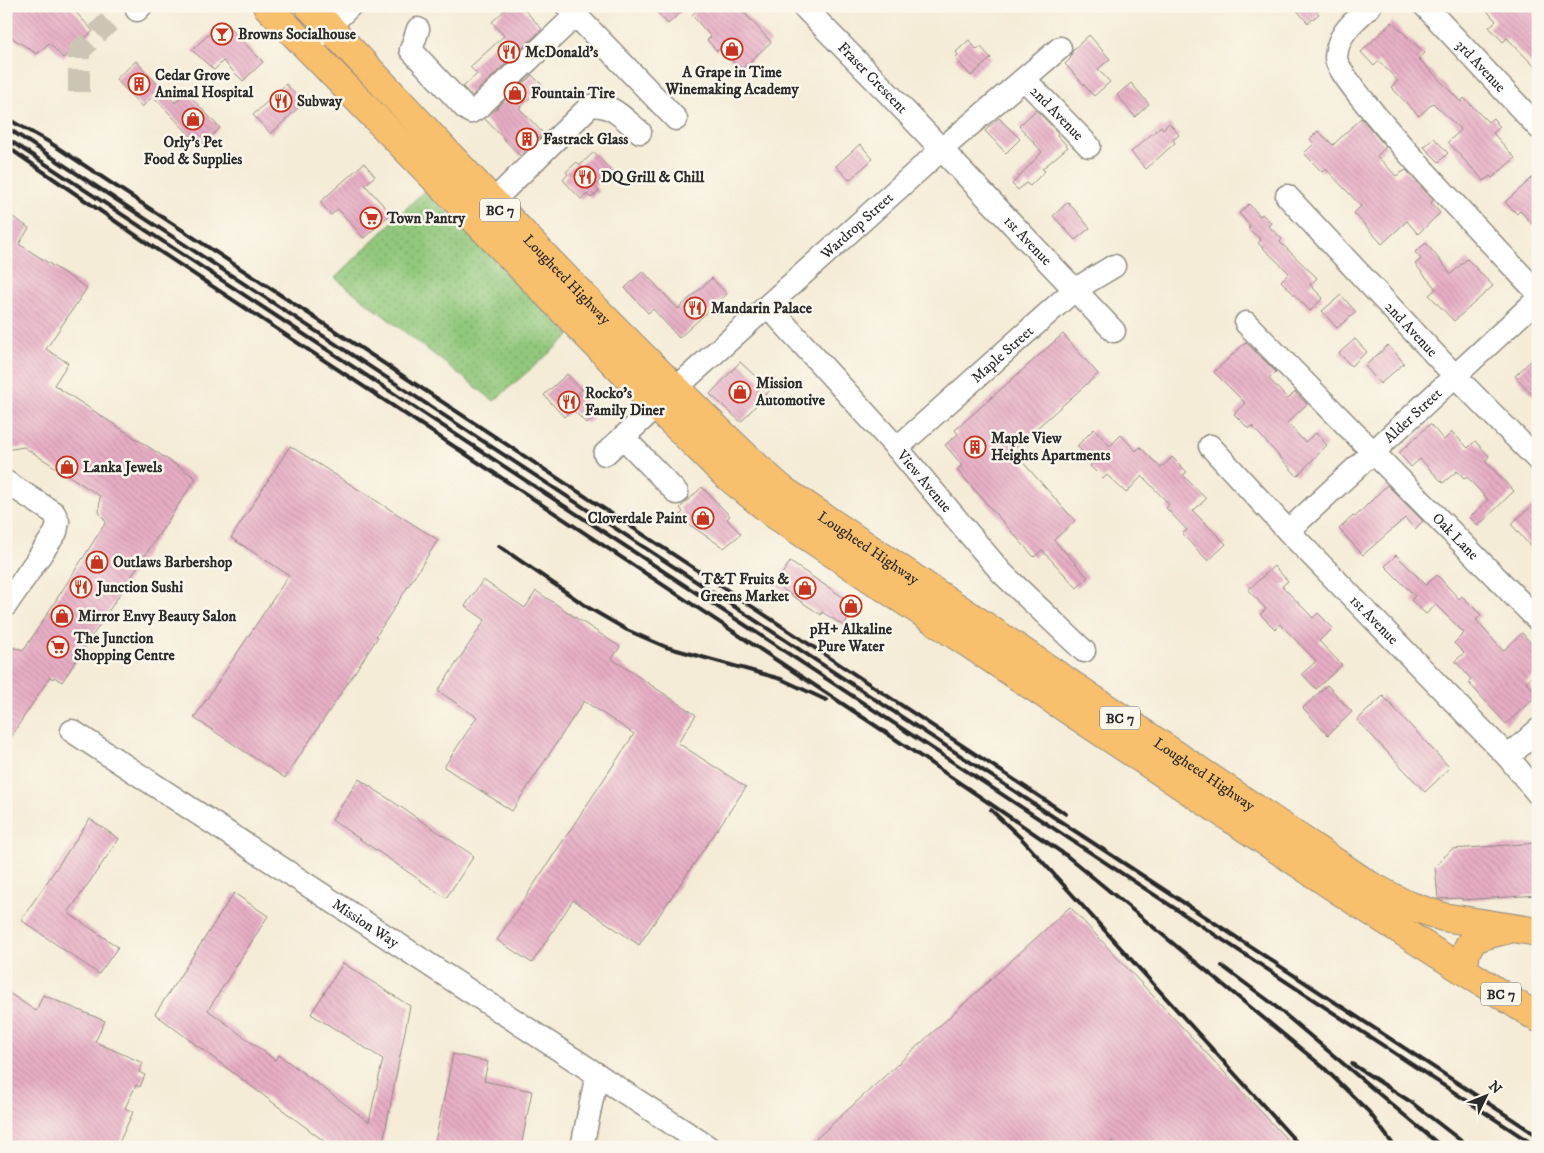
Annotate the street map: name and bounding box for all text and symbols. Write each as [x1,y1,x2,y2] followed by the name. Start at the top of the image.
[210,22,234,46] bar icon: Browns Socialhouse
[238,25,357,44] place label: Browns Socialhouse
[1451,36,1510,97] street label: 3rd Avenue
[720,37,744,61] shop icon: A Grape in Time Winemaking Academy
[833,38,912,118] street label: Fraser Crescent
[497,40,521,64] restaurant icon: McDonald's
[525,43,598,62] place label: McDonald's
[664,63,800,99] place label: A Grape in Time Winemaking Academy
[154,66,254,102] place label: Cedar Grove Animal Hospital
[127,72,151,96] building icon: Cedar Grove Animal Hospital
[503,81,527,105] shop icon: Fountain Tire
[1026,82,1088,145] street label: 2nd Avenue
[531,84,616,103] place label: Fountain Tire
[269,89,293,113] restaurant icon: Subway
[297,92,343,111] place label: Subway
[181,107,205,131] shop icon: Orly's Pet Food & Supplies
[515,127,539,151] building icon: Fastrack Glass
[543,130,628,149] place label: Fastrack Glass
[144,133,242,169] place label: Orly's Pet Food & Supplies
[573,165,597,189] restaurant icon: DQ Grill & Chill
[601,168,705,187] place label: DQ Grill & Chill
[816,188,898,264] street label: Wardrop Street
[480,198,520,222] road number: BC 7
[359,206,383,230] supermarket icon: Town Pantry
[386,209,466,228] place label: Town Pantry
[999,212,1056,270] street label: 1st Avenue
[519,231,615,329] street label: Lougheed Highway
[683,296,707,320] restaurant icon: Mandarin Palace
[1380,298,1441,361] street label: 2nd Avenue
[711,299,813,318] place label: Mandarin Palace
[967,322,1038,387] street label: Maple Street
[755,374,826,410] place label: Mission Automotive
[728,380,752,404] shop icon: Mission Automotive
[585,384,665,420] place label: Rocko's Family Diner
[1380,384,1446,447] street label: Alder Street
[557,390,581,414] restaurant icon: Rocko's Family Diner
[991,429,1110,465] place label: Maple View Heights Apartments
[963,435,987,459] building icon: Maple View Heights Apartments
[892,446,956,516] street label: View Avenue
[55,455,79,479] shop icon: Lanka Jewels
[83,458,162,477] place label: Lanka Jewels
[691,506,715,530] shop icon: Cloverdale Paint
[814,507,923,590] street label: Lougheed Highway
[588,509,687,528] place label: Cloverdale Paint
[1428,509,1483,564] street label: Oak Lane
[85,550,109,574] shop icon: Outlaws Barbershop
[113,553,233,572] place label: Outlaws Barbershop
[701,570,789,606] place label: T&T Fruits & Greens Market
[69,575,93,599] restaurant icon: Junction Sushi
[793,576,817,600] shop icon: T&T Fruits & Greens Market
[95,578,183,597] place label: Junction Sushi
[1345,591,1402,649] street label: 1st Avenue
[839,594,863,618] shop icon: pH+ Alkaline Pure Water
[50,604,74,628] shop icon: Mirror Envy Beauty Salon
[78,607,237,626] place label: Mirror Envy Beauty Salon
[809,620,893,656] place label: pH+ Alkaline Pure Water
[73,629,176,665] place label: The Junction Shopping Centre
[46,635,70,659] supermarket icon: The Junction Shopping Centre
[1100,706,1140,730] road number: BC 7
[1150,734,1259,816] street label: Lougheed Highway
[328,895,403,953] street label: Mission Way
[1481,982,1521,1006] road number: BC 7
[1462,1070,1512,1120] north arrow
[1484,1077,1506,1099] text: N

